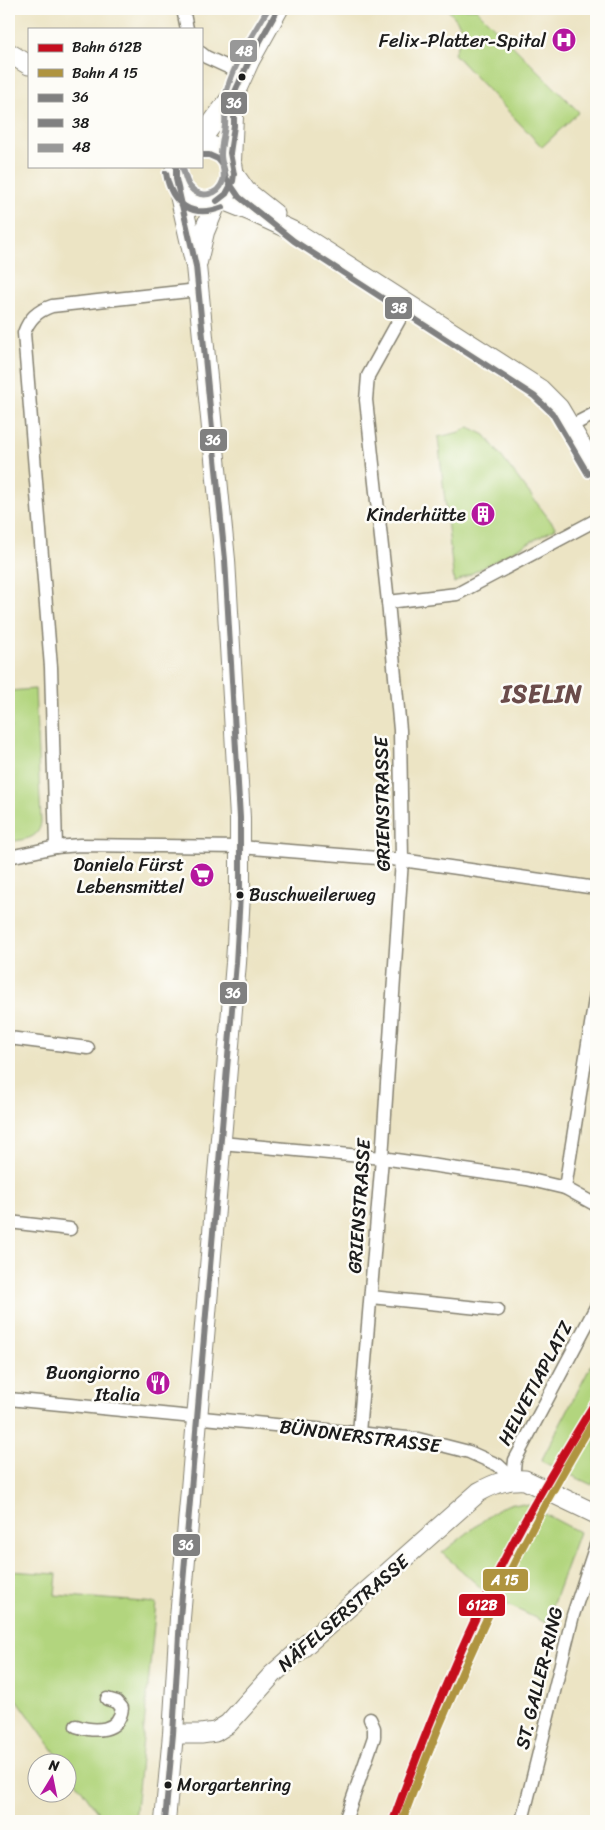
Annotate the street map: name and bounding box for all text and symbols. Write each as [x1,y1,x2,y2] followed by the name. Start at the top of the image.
[379,24,547,57] place label: Felix-Platter-Spital
[551,27,577,53] hospital icon: Felix-Platter-Spital
[28,28,202,168] legend
[72,34,142,60] text: Bahn 612B
[229,39,258,63] line badge: 48
[234,39,253,64] text: 48
[72,60,138,86] text: Bahn A 15
[237,72,247,82] unlabelled marker
[72,84,89,110] text: 36
[220,91,248,115] line badge: 36
[225,91,242,116] text: 36
[72,110,89,136] text: 38
[72,134,90,160] text: 48
[384,296,413,320] line badge: 38
[390,296,408,321] text: 38
[199,428,228,452] line badge: 36
[204,428,221,453] text: 36
[366,498,466,531] place label: Kinderhütte
[470,501,496,527] building icon: Kinderhütte
[499,673,583,715] district label: ISELIN
[364,735,400,872] street label: GRIENSTRASSE
[73,848,185,903] place label: Daniela Fürst Lebensmittel
[189,862,215,888] supermarket icon: Daniela Fürst Lebensmittel
[249,879,376,911] place label: Buschweilerweg
[235,890,245,900] marker: Buschweilerweg
[219,981,248,1005] line badge: 36
[224,981,241,1006] text: 36
[338,1136,380,1274] street label: GRIENSTRASSE
[488,1315,582,1451] street label: HELVETIAPLATZ
[46,1356,140,1411] place label: Buongiorno Italia
[145,1370,171,1396] restaurant icon: Buongiorno Italia
[278,1410,444,1462] street label: BÜNDNERSTRASSE
[172,1533,201,1557] line badge: 36
[177,1533,194,1558] text: 36
[269,1545,418,1680] street label: NÄFELSERSTRASSE
[482,1568,529,1592] line badge: A 15
[490,1568,519,1593] text: A 15
[458,1593,506,1617] line badge: 612B
[466,1593,498,1618] text: 612B
[505,1603,573,1753] street label: ST. GALLER-RING
[28,1752,78,1802] north arrow
[46,1752,61,1779] text: N
[177,1769,291,1801] place label: Morgartenring
[163,1780,173,1790] marker: Morgartenring

